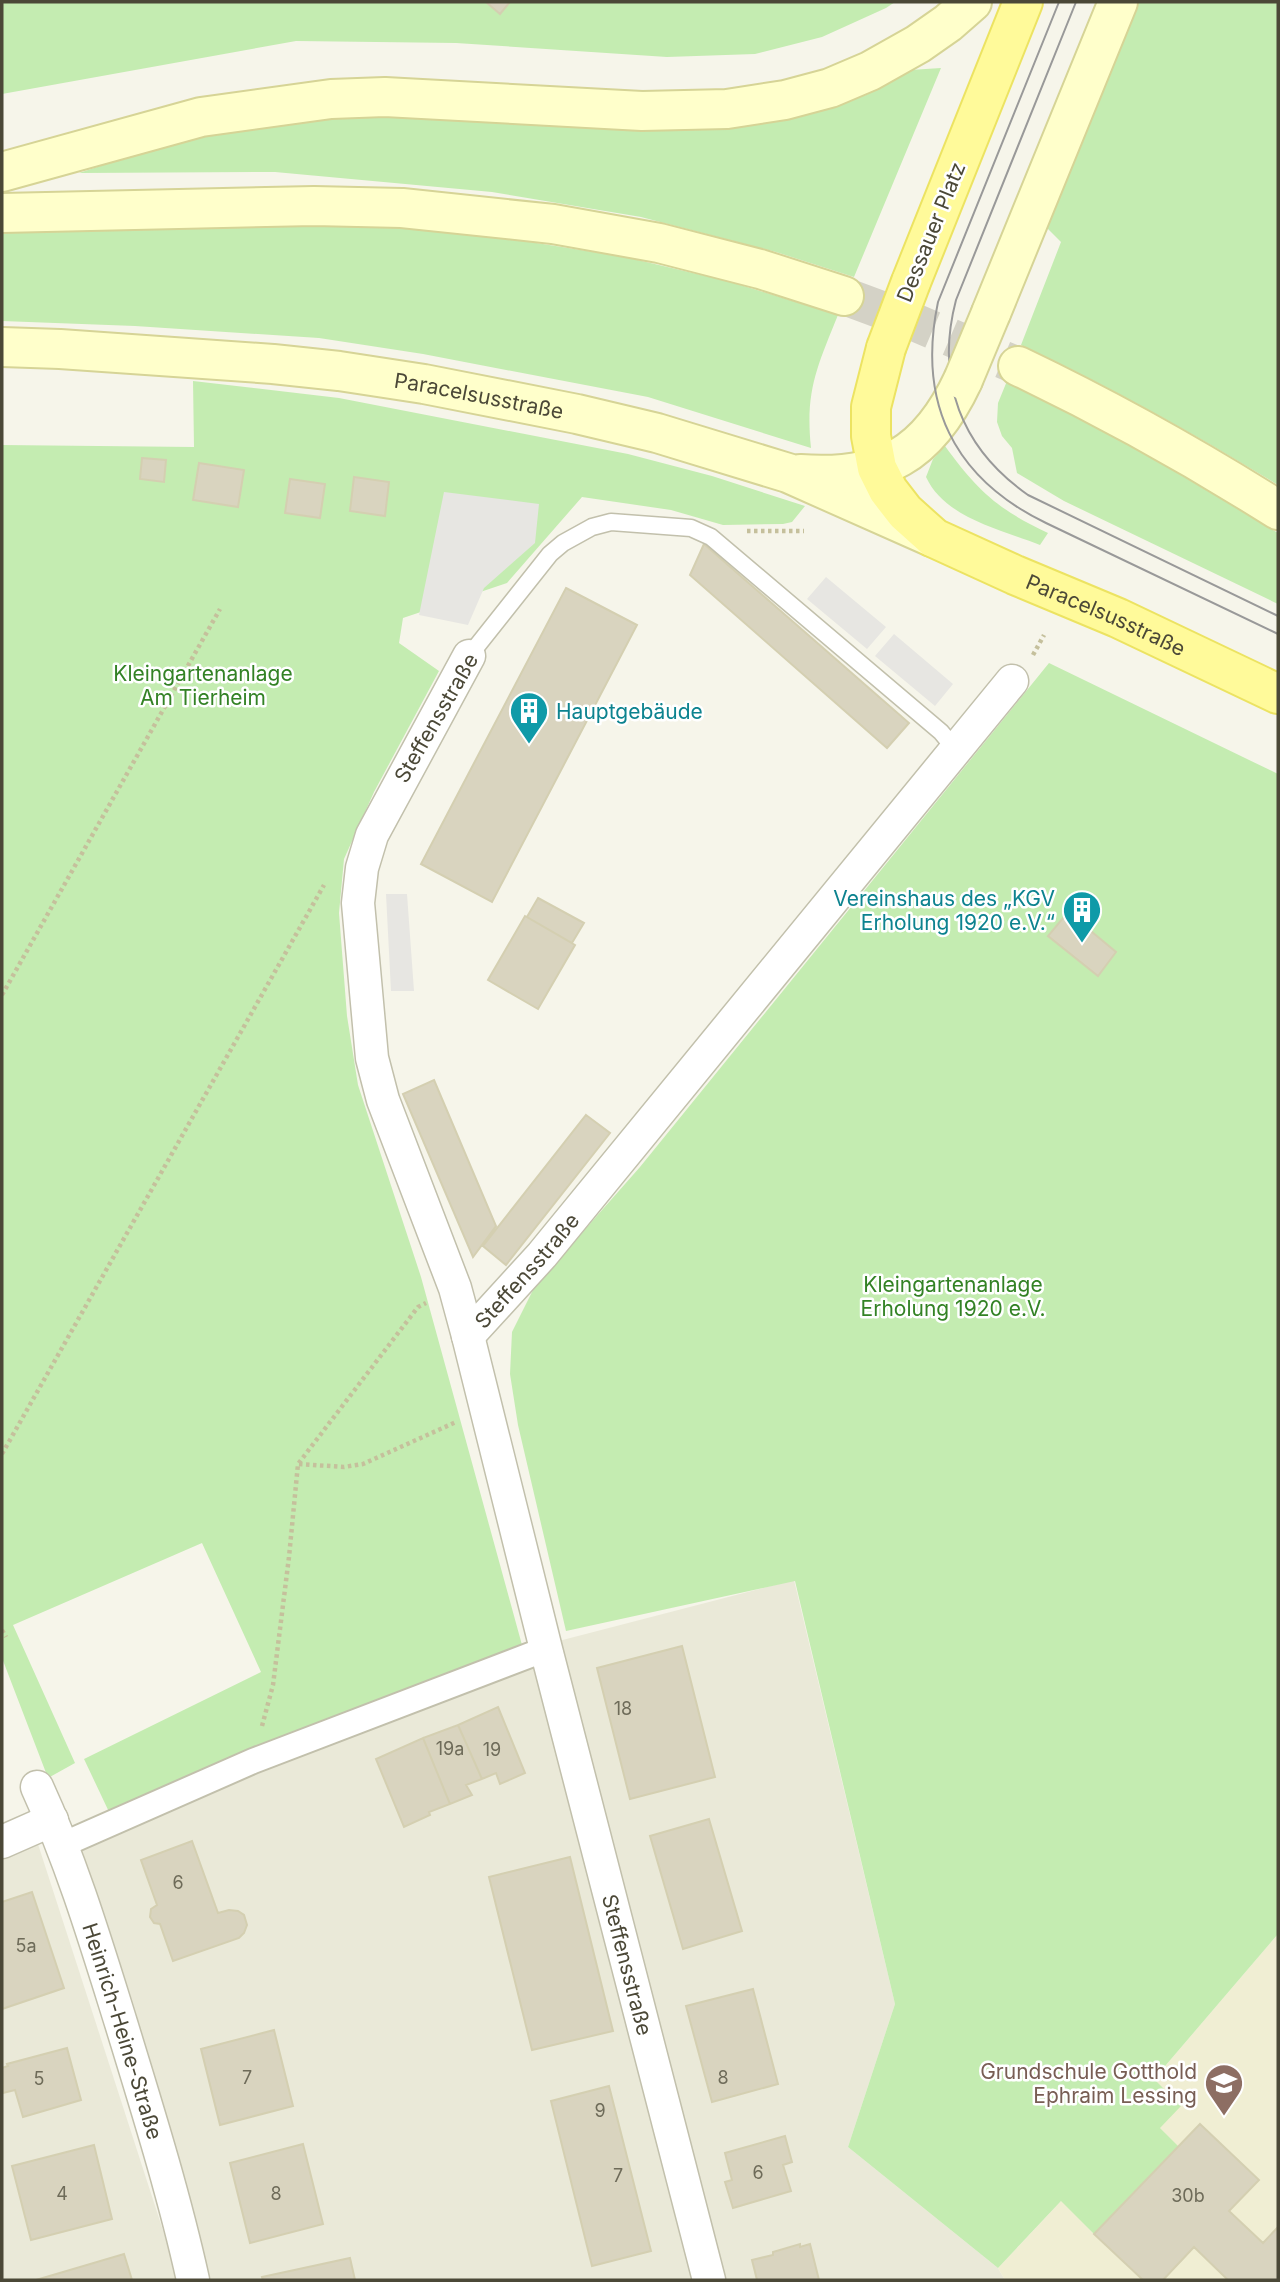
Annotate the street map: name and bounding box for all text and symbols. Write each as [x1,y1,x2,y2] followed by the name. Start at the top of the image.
[892,158,970,306] street label: Dessauer Platz
[393,367,566,424] street label: Paracelsusstraße
[1022,569,1190,661] street label: Paracelsusstraße
[389,649,483,787] street label: Steffensstraße
[113,661,293,710] park label: Kleingartenanlage Am Tierheim
[508,690,550,745] building icon: Hauptgebäude
[556,699,703,724] place label: Hauptgebäude
[833,886,1055,935] place label: Vereinshaus des „KGV Erholung 1920 e.V.“
[1061,889,1103,944] building icon: Vereinshaus des „KGV Erholung 1920 e.V.“
[469,1208,584,1333] street label: Steffensstraße
[861,1272,1045,1321] park label: Kleingartenanlage Erholung 1920 e.V.
[614,1698,632,1719] house number: 18
[436,1738,464,1759] house number: 19a
[483,1739,501,1760] house number: 19
[172,1872,184,1893] house number: 6
[597,1891,658,2038] street label: Steffensstraße
[78,1920,168,2142] street label: Heinrich-Heine-Straße
[15,1935,37,1956] house number: 5a
[980,2059,1197,2108] place label: Grundschule Gotthold Ephraim Lessing
[1203,2062,1245,2117] school or university icon: Grundschule Gotthold Ephraim Lessing
[242,2067,252,2088] house number: 7
[717,2067,729,2088] house number: 8
[34,2068,44,2089] house number: 5
[594,2100,606,2121] house number: 9
[752,2162,764,2183] house number: 6
[613,2165,623,2186] house number: 7
[56,2183,68,2204] house number: 4
[270,2183,282,2204] house number: 8
[1171,2185,1205,2206] house number: 30b

